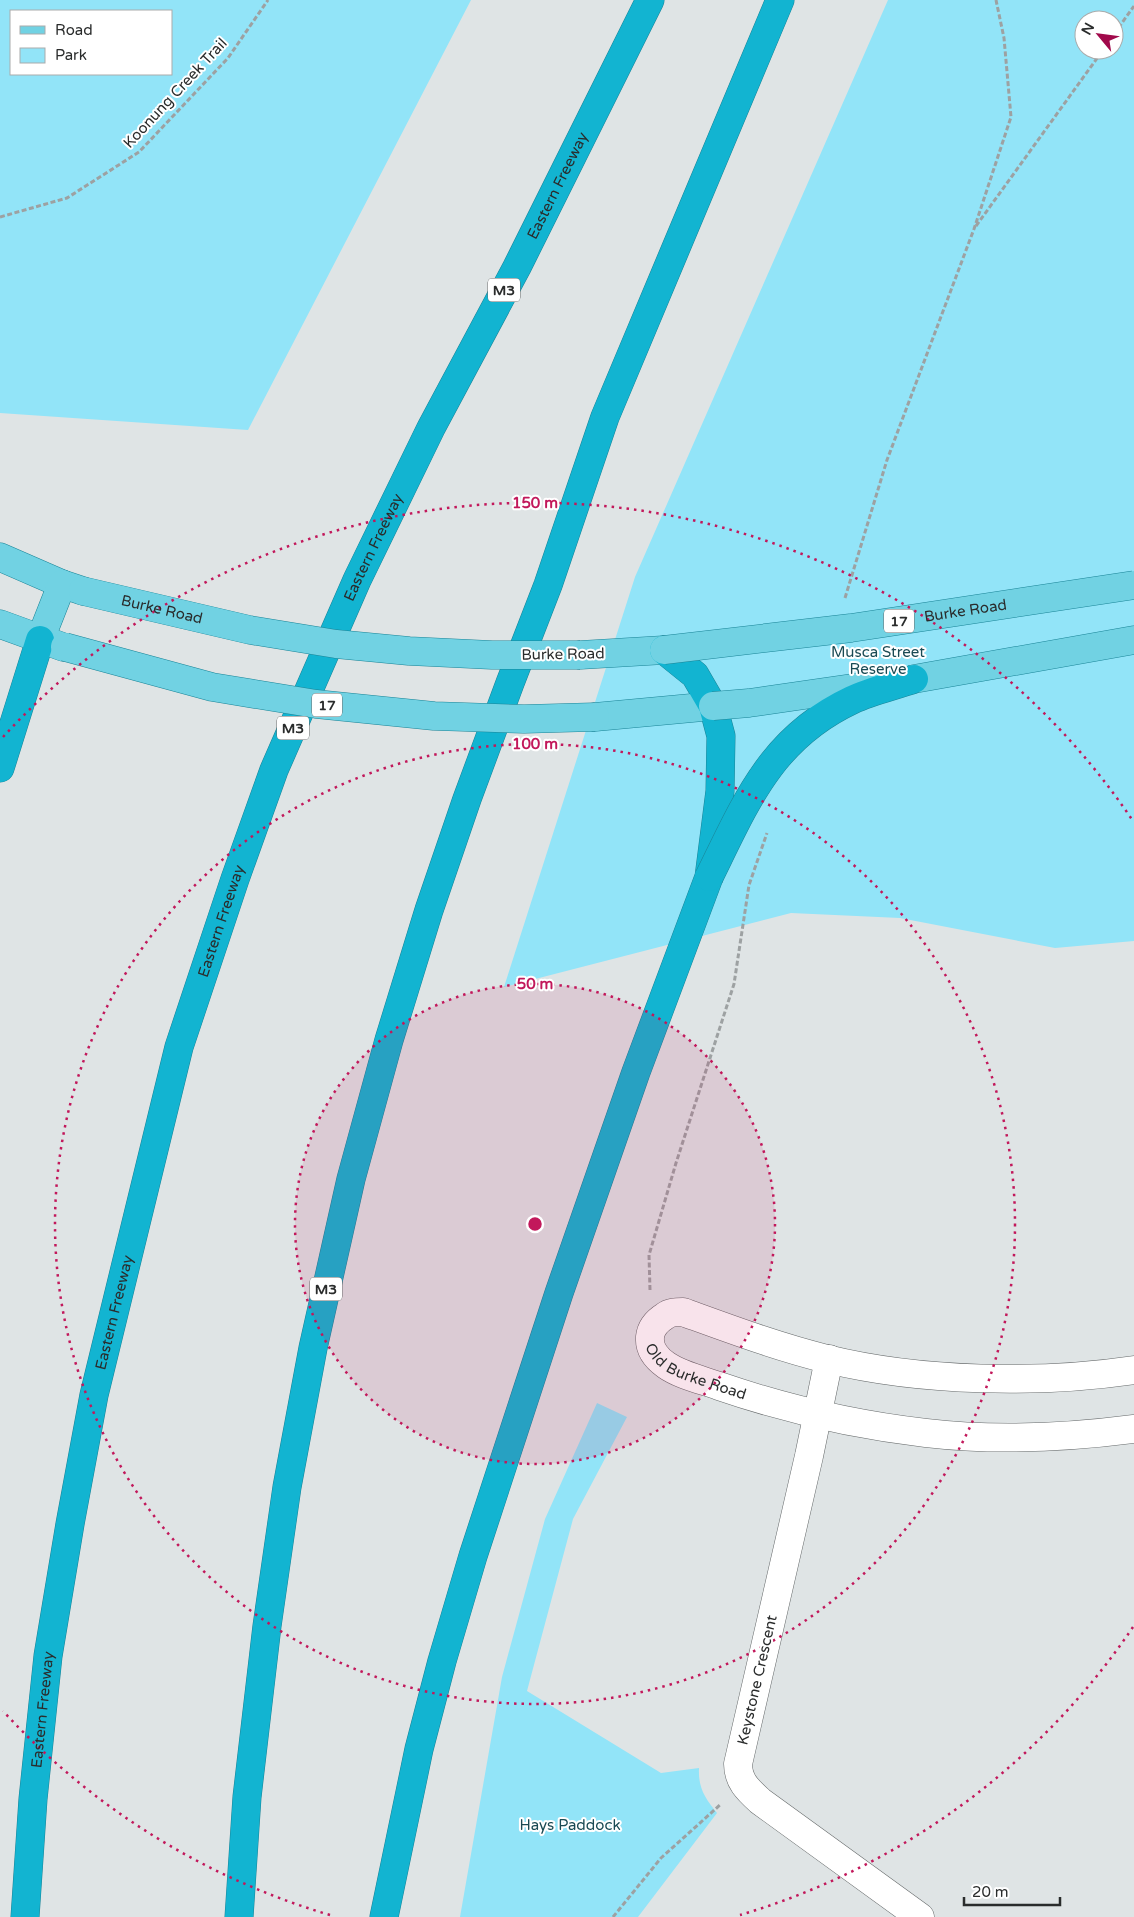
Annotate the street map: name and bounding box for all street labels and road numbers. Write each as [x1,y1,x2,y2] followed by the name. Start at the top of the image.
[119,34,231,152] street label: Koonung Creek Trail
[523,129,592,242] street label: Eastern Freeway
[488,278,520,302] road number: M3
[340,491,407,604] street label: Eastern Freeway
[119,591,205,628] street label: Burke Road
[923,595,1008,626] street label: Burke Road
[884,610,914,632] road number: 17
[521,644,605,664] street label: Burke Road
[312,694,342,716] road number: 17
[277,716,309,740] road number: M3
[194,863,248,980] street label: Eastern Freeway
[91,1253,137,1372] street label: Eastern Freeway
[310,1278,342,1300] road number: M3
[641,1340,749,1403] street label: Old Burke Road
[733,1613,781,1747] street label: Keystone Crescent
[27,1650,58,1769] street label: Eastern Freeway

